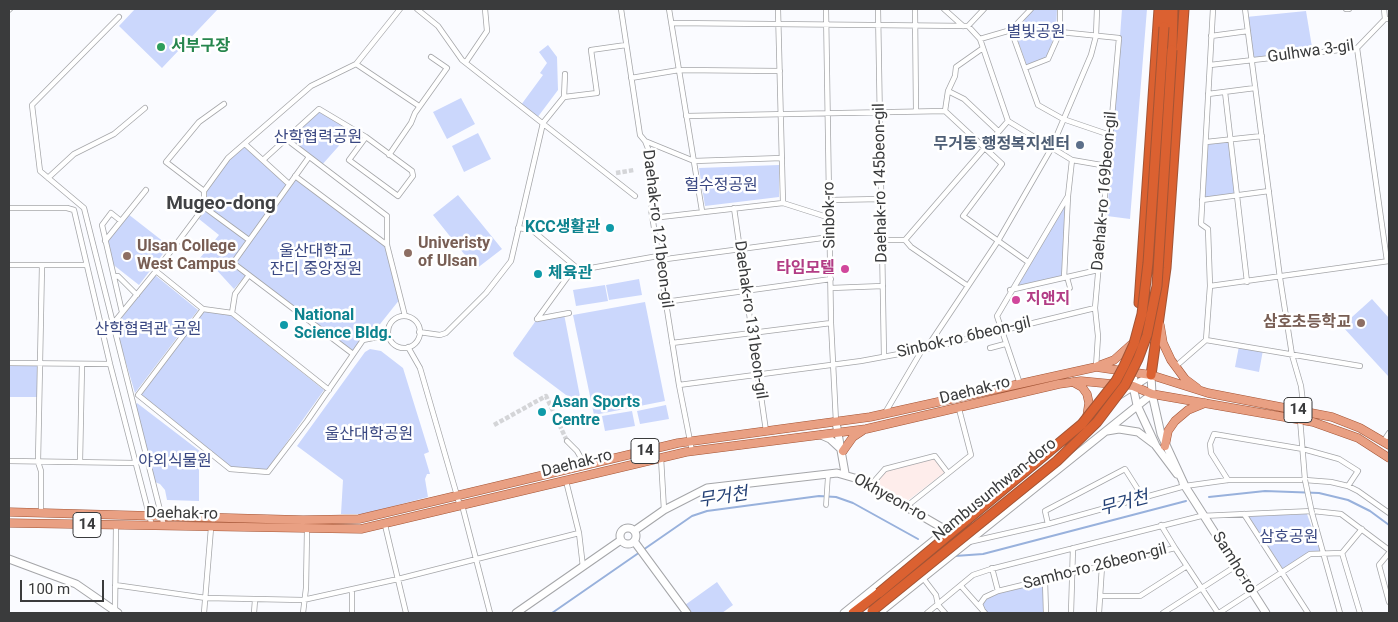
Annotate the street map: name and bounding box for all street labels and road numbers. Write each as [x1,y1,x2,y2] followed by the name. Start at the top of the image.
[1266,36,1356,68] street label: Gulhwa 3-gil
[870,103,892,263] street label: Daehak-ro 145beon-gil
[1088,111,1122,271] street label: Daehak-ro 169beon-gil
[638,149,676,309] street label: Daehak-ro 121beon-gil
[820,181,840,249] street label: Sinbok-ro
[729,240,771,400] street label: Daehak-ro 131beon-gil
[895,313,1033,363] street label: Sinbok-ro 6beon-gil
[938,373,1012,409] street label: Daehak-ro
[1284,398,1312,422] road number: 14
[929,434,1061,546] street label: Nambusunhwan-doro
[631,438,659,464] road number: 14
[540,446,614,482] street label: Daehak-ro
[850,470,930,526] street label: Okhyeon-ro
[146,504,218,524] street label: Daehak-ro
[73,512,101,538] road number: 14
[1208,529,1260,597] street label: Samho-ro
[1021,540,1169,594] street label: Samho-ro 26beon-gil

